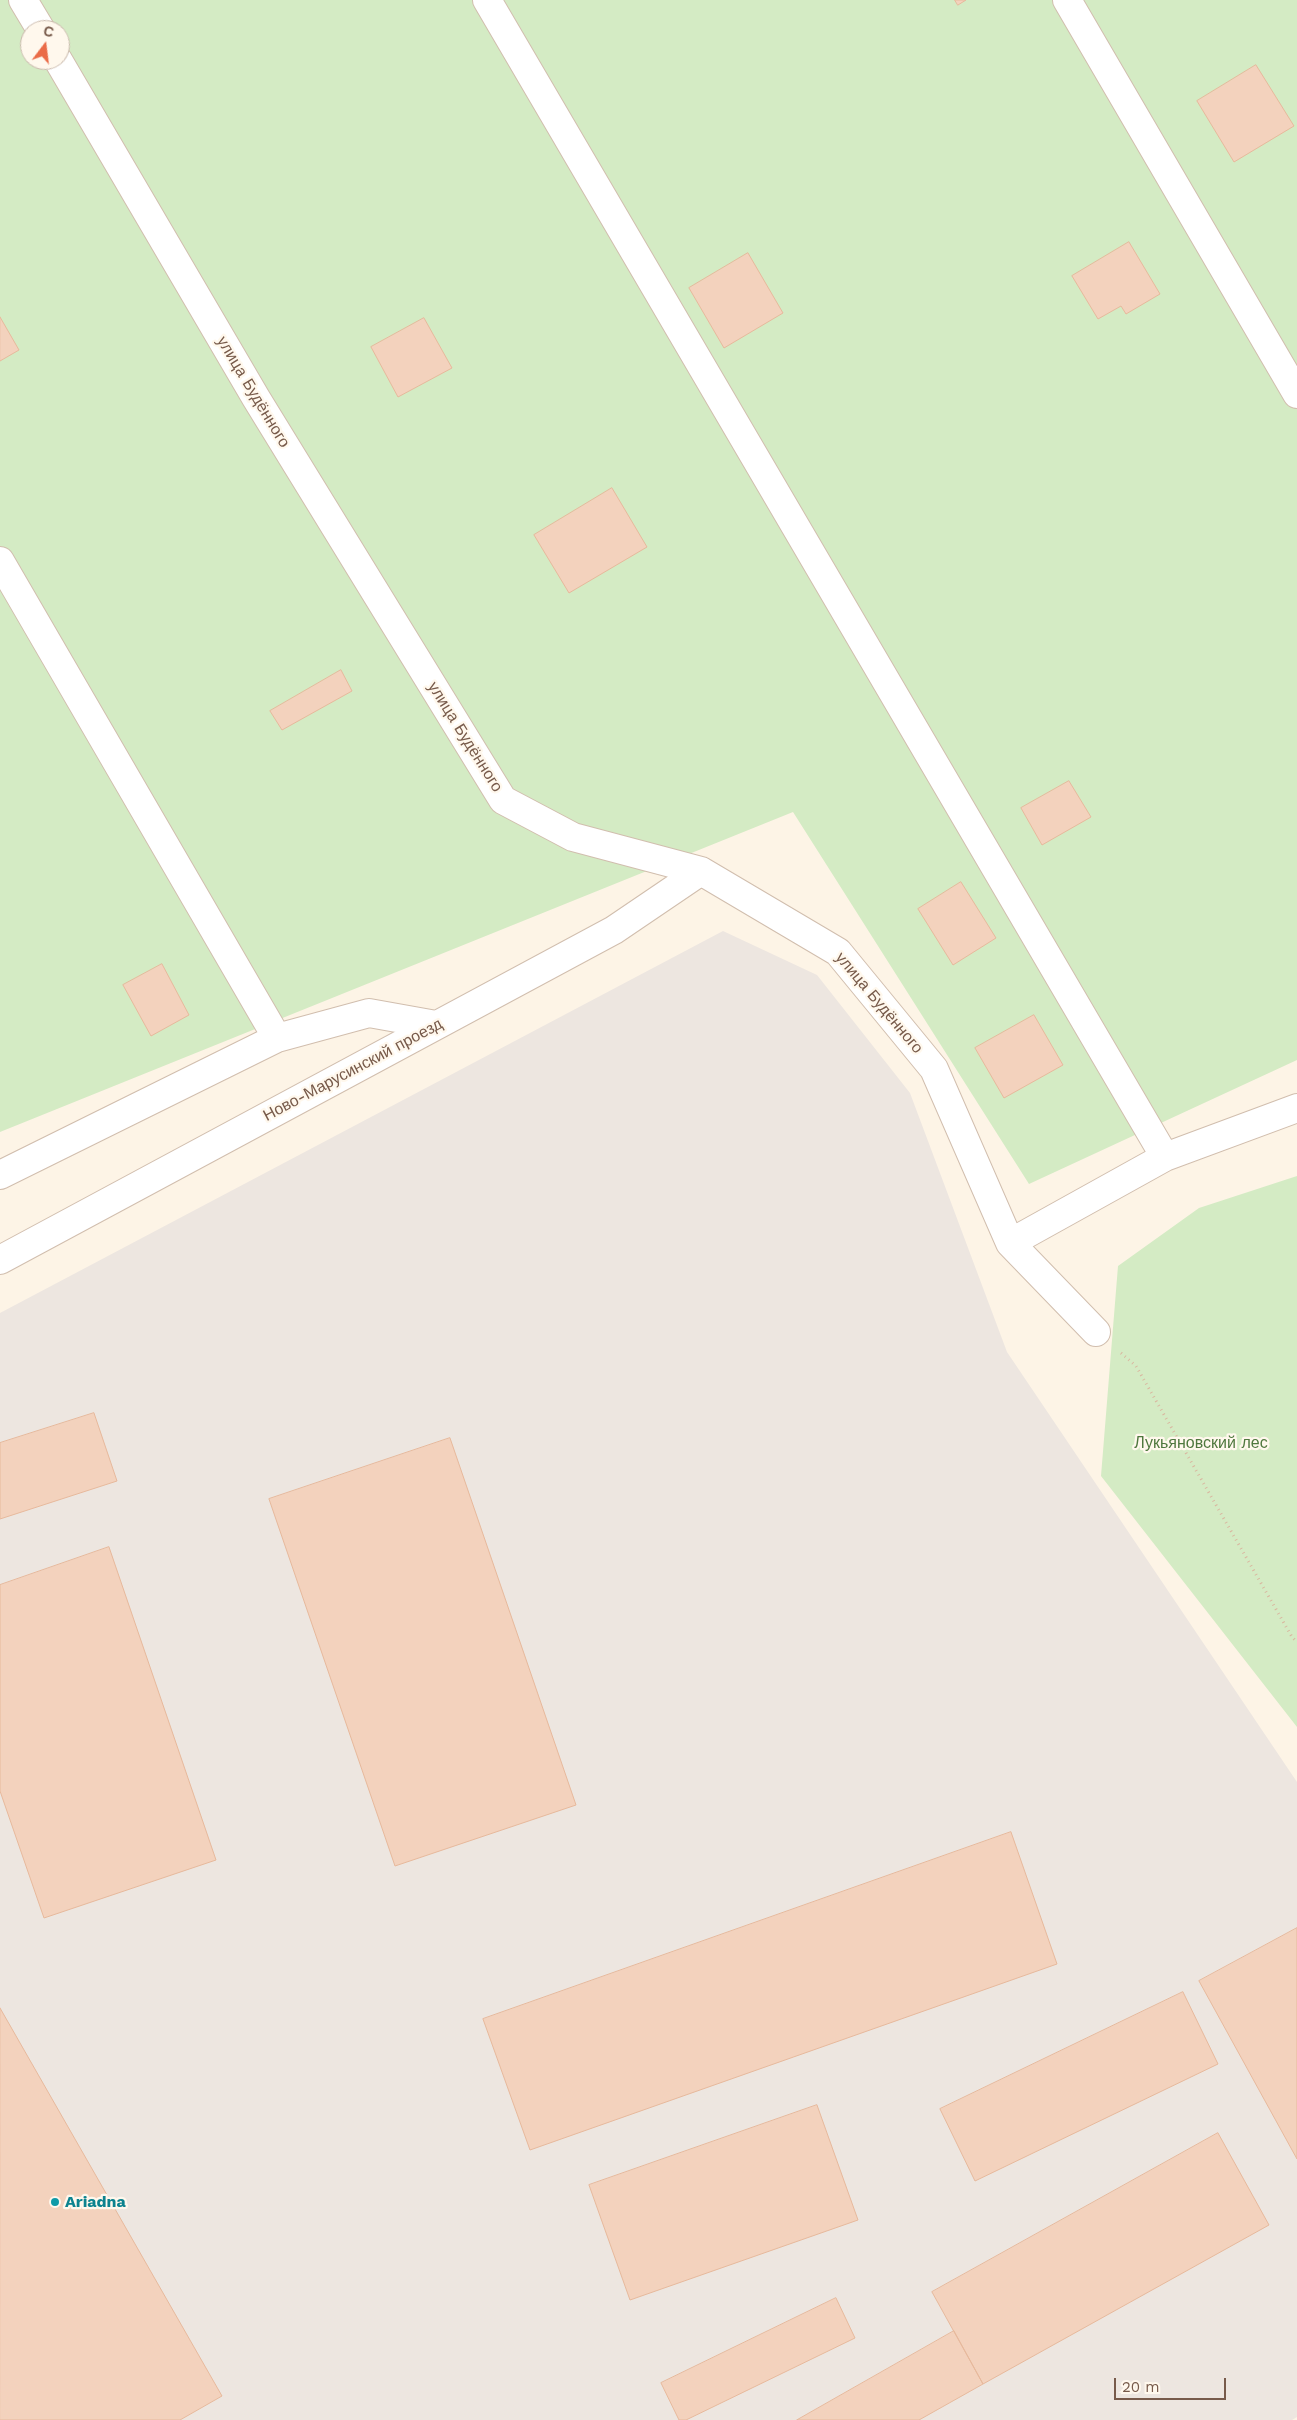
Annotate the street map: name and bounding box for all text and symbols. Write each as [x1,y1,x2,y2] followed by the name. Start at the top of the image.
[20,20,70,70] north arrow
[42,22,56,41] text: С
[212,333,294,451] street label: улица Будённого
[423,678,507,796] street label: улица Будённого
[831,948,927,1058] street label: улица Будённого
[260,1015,446,1125] street label: Ново-Марусинский проезд
[1134,1433,1268,1453] park label: Лукьяновский лес
[65,2192,126,2212] place label: Ariadna
[49,2196,61,2208] marker: Ariadna
[1117,2368,1230,2400] scale bar
[1122,2378,1160,2396] text: 20 m

